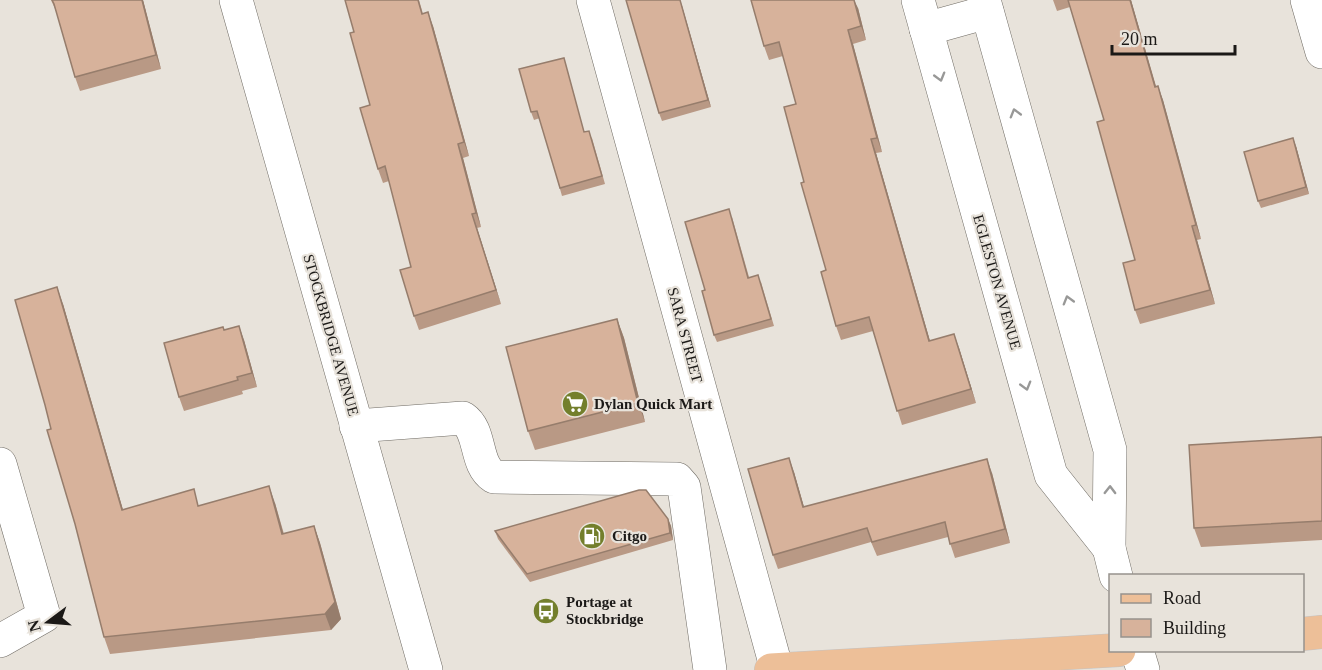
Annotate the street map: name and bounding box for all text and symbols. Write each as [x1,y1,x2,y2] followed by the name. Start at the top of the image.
[1112,18,1235,56] scale bar
[1121,29,1158,49] text: 20 m
[932,71,945,81] one-way arrow
[1010,108,1023,118] one-way arrow
[970,213,1024,351] street label: EGLESTON AVENUE
[300,252,362,418] street label: STOCKBRIDGE AVENUE
[665,286,705,384] street label: SARA STREET
[1063,296,1075,306] one-way arrow
[1019,380,1031,391] one-way arrow
[560,389,590,419] supermarket icon: Dylan Quick Mart
[594,396,712,412] place label: Dylan Quick Mart
[1103,485,1116,494] one-way arrow
[577,521,607,551] fuel station icon: Citgo
[612,528,647,544] place label: Citgo
[1109,574,1304,652] legend
[1163,588,1201,608] text: Road
[18,592,78,652] north arrow
[566,594,644,627] place label: Portage at Stockbridge
[531,596,561,626] bus stop icon: Portage at Stockbridge
[24,618,44,634] text: N
[1163,618,1226,638] text: Building

